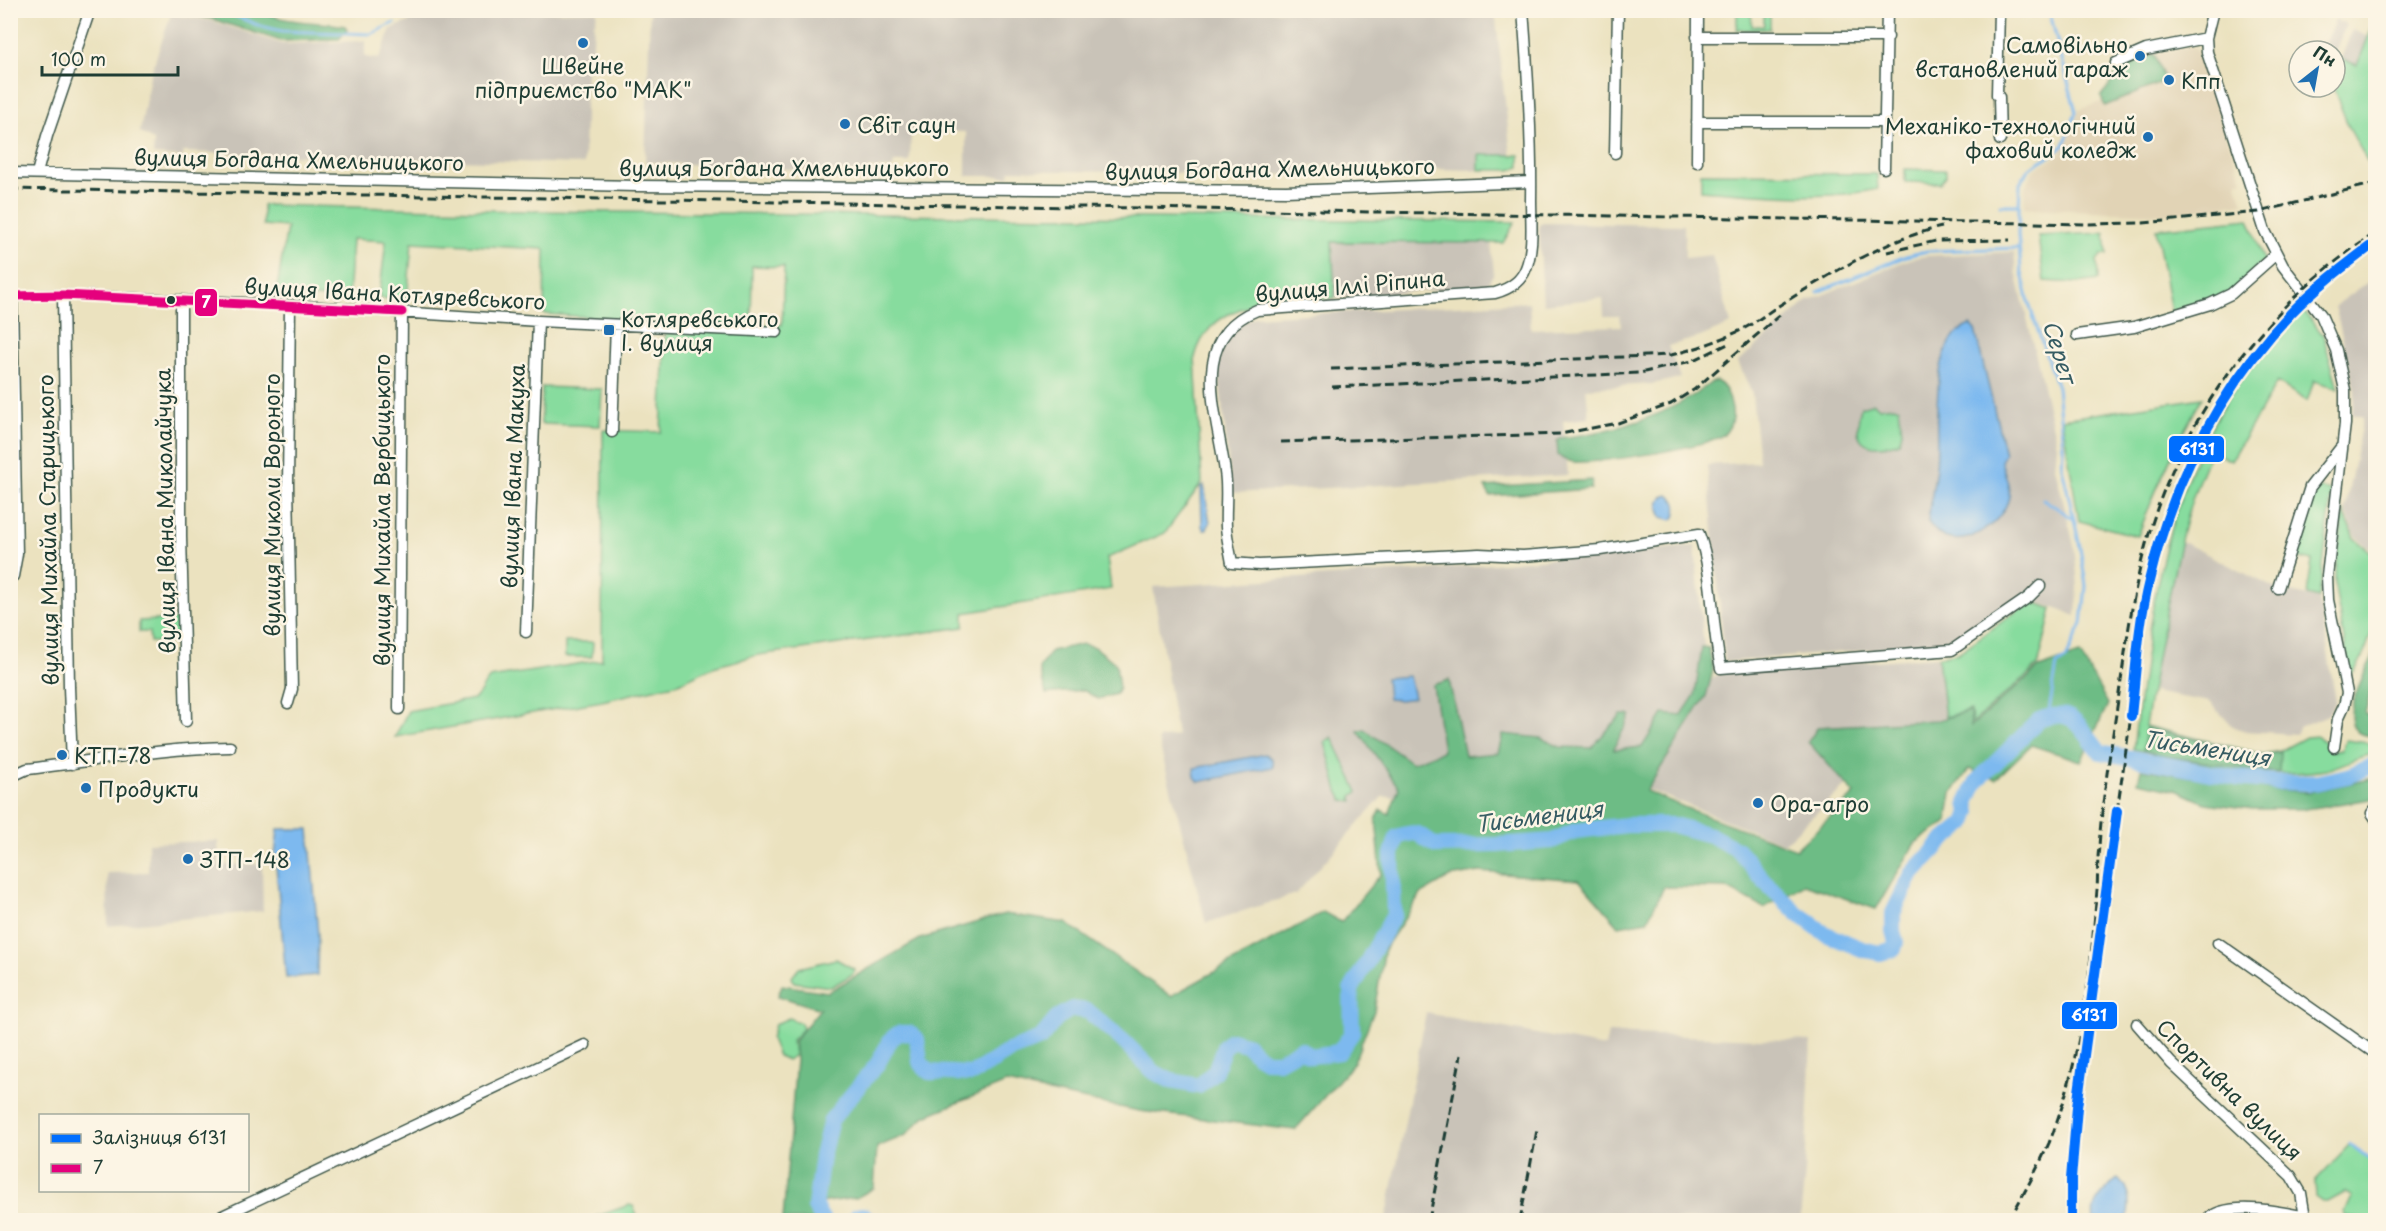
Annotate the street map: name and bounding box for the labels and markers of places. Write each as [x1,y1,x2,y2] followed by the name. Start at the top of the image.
[1915,28,2128,84] place label: Самовільно встановлений гараж
[576,36,590,50] marker: Швейне підприємство "МАК"
[474,49,692,105] place label: Швейне підприємство "МАК"
[2133,49,2147,63] marker: Самовільно встановлений гараж
[2181,64,2221,96] place label: Кпп
[2162,73,2176,87] marker: Кпп
[857,108,956,140] place label: Світ саун
[1885,109,2137,165] place label: Механіко-технологічний фаховий коледж
[838,117,852,131] marker: Світ саун
[2141,130,2155,144] marker: Механіко-технологічний фаховий коледж
[165,294,177,306] unlabelled marker
[621,302,779,358] place label: Котляревського І. вулиця
[602,323,616,337] marker: Котляревського І. вулиця
[74,739,152,771] place label: КТП-78
[55,748,69,762] marker: КТП-78
[98,772,199,804] place label: Продукти
[79,781,93,795] marker: Продукти
[1770,787,1869,819] place label: Ора-агро
[1751,796,1765,810] marker: Ора-агро
[200,843,290,875] place label: ЗТП-148
[181,852,195,866] marker: ЗТП-148

